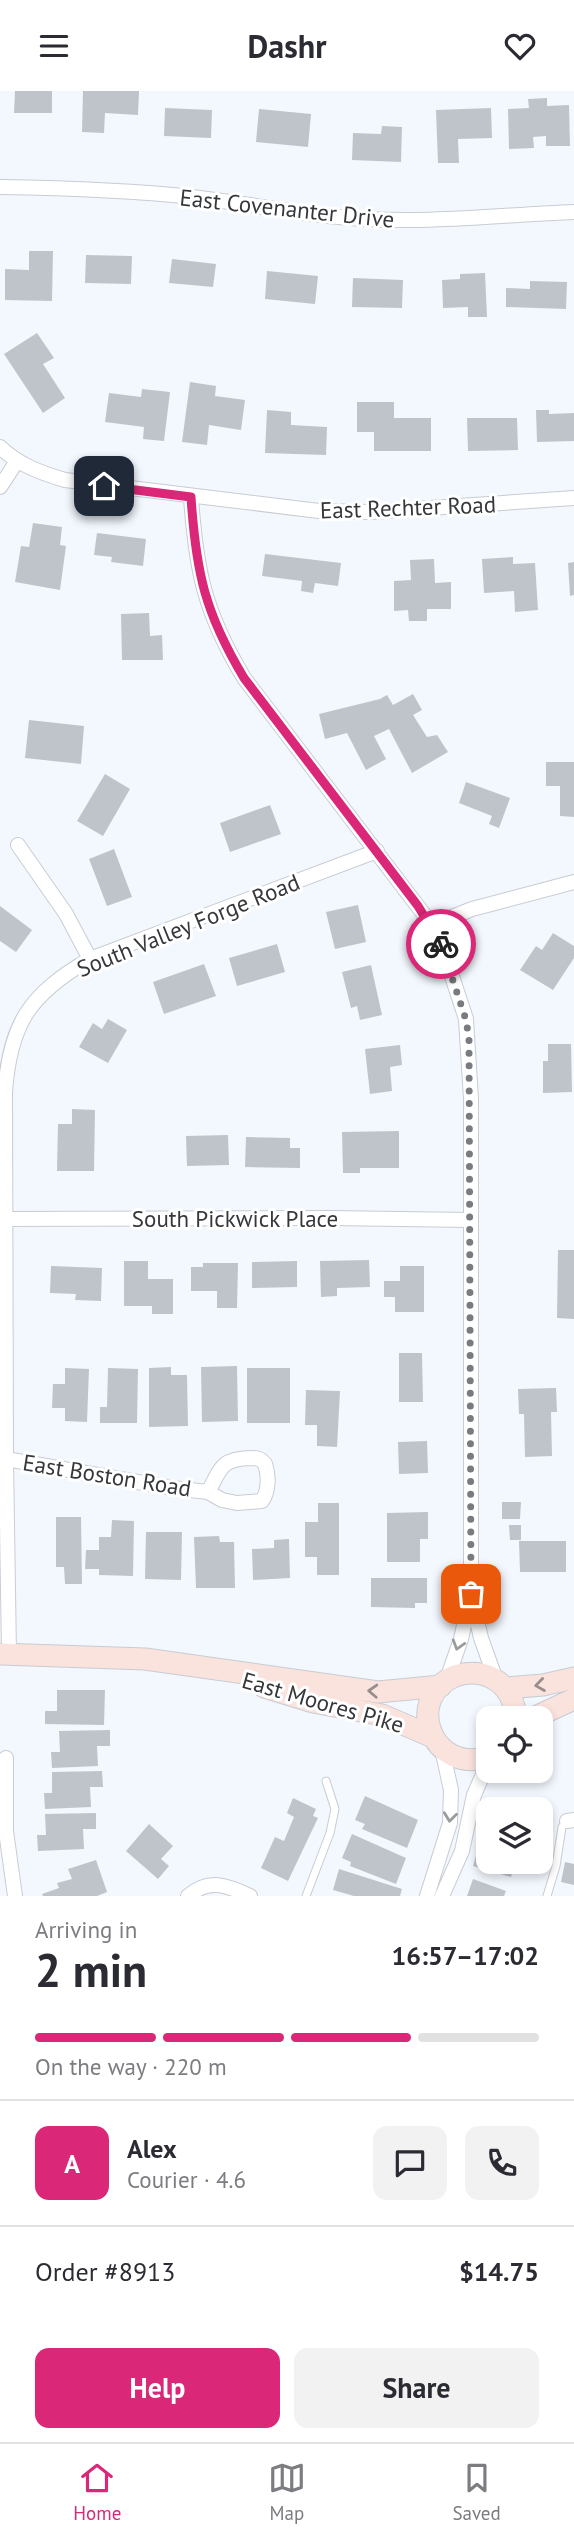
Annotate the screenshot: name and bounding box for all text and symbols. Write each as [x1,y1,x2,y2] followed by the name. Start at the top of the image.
[248,25,326,67] text: Dashr
[35,27,73,65] icon: menu
[501,27,539,65] icon: heart
[178,182,396,234] street label: East Covenanter Drive
[74,456,134,516] pin
[85,467,123,505] icon: home
[319,489,497,525] street label: East Rechter Road
[72,867,304,983] street label: South Valley Forge Road
[406,909,476,979] courier
[422,925,460,963] icon: bike
[132,1204,338,1233] street label: South Pickwick Place
[21,1447,193,1503] street label: East Boston Road
[441,1564,501,1624] pin
[452,1575,490,1613] icon: bag
[452,1639,467,1651] one-way arrow
[239,1665,407,1739] street label: East Moores Pike
[534,1677,546,1692] one-way arrow
[367,1683,378,1698] one-way arrow
[476,1706,553,1874] map controls
[476,1706,553,1783] button: locate
[476,1797,553,1874] button: layers
[443,1811,458,1823] one-way arrow
[35,1915,137,1944] text: Arriving in
[392,1939,539,1972] text: 16:57–17:02
[35,1940,147,2000] text: 2 min
[35,2052,227,2081] text: On the way · 220 m
[373,2126,447,2200] button: chat
[465,2126,539,2200] button: phone
[127,2132,177,2165] text: Alex
[64,2147,80,2180] text: A
[127,2165,246,2194] text: Courier · 4.6
[35,2255,175,2288] text: Order #8913
[459,2255,539,2288] text: $14.75
[35,2348,280,2428] button: Help
[294,2348,539,2428] button: Share
[73,2459,121,2525] tab: Home
[268,2459,306,2525] tab: Map
[452,2459,501,2525] tab: Saved

